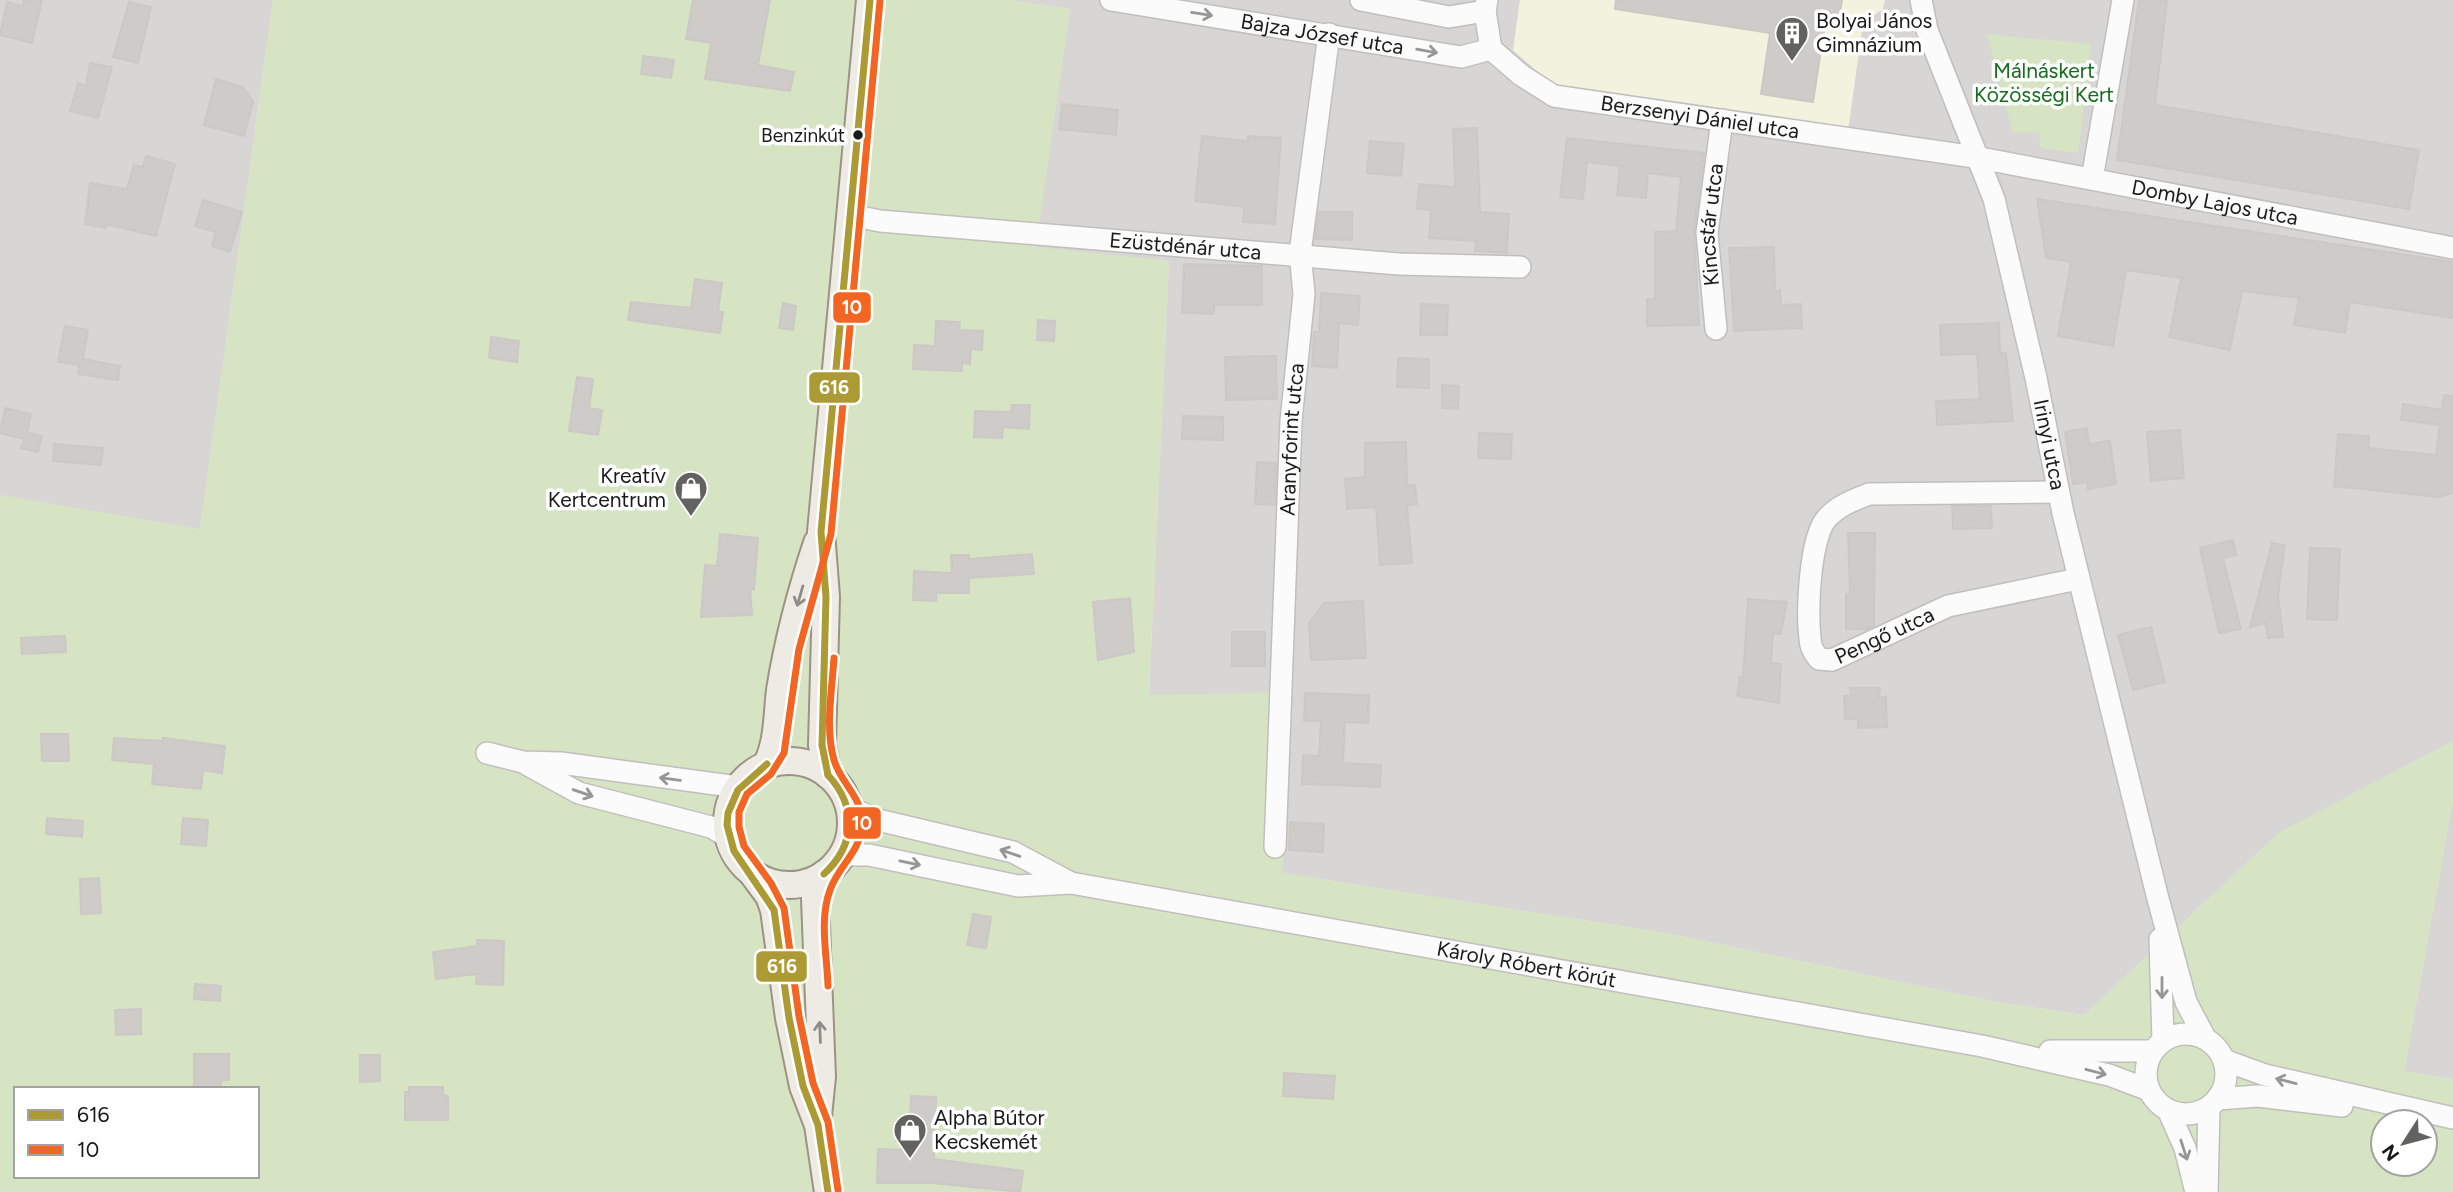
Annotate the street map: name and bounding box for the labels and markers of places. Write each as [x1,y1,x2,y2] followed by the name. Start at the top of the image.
[1816,8,1932,57] place label: Bolyai János Gimnázium
[1773,14,1811,63] building icon: Bolyai János Gimnázium
[761,124,845,147] place label: Benzinkút
[851,128,865,142] marker: Benzinkút
[548,463,666,512] place label: Kreatív Kertcentrum
[672,469,710,518] shop icon: Kreatív Kertcentrum
[934,1105,1045,1154] place label: Alpha Bútor Kecskemét
[891,1111,929,1160] shop icon: Alpha Bútor Kecskemét

